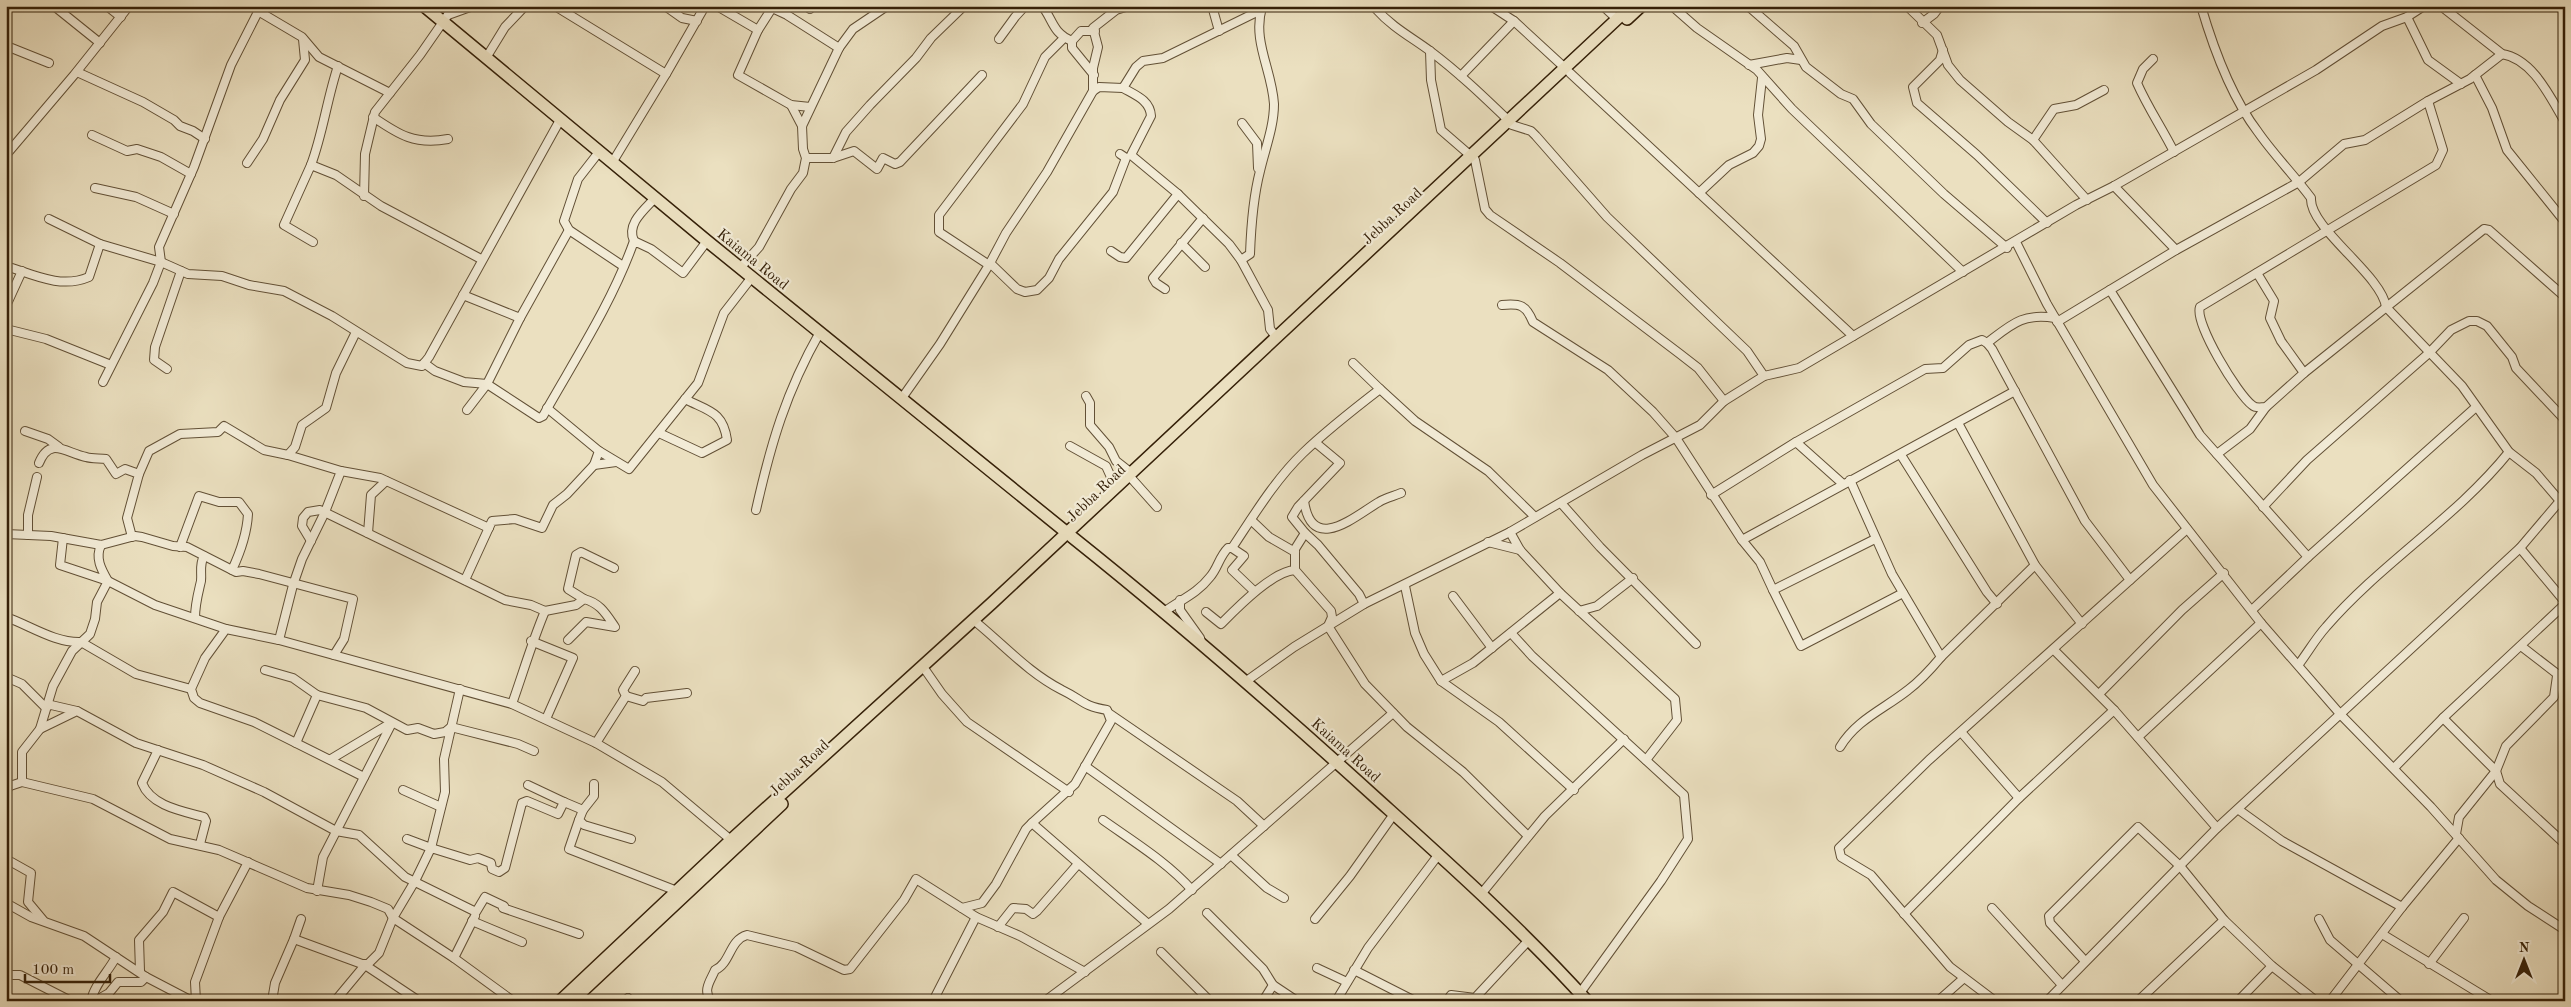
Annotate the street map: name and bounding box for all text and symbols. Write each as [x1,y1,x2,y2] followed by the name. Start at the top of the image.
[1360,186,1426,248] street label: Jebba Road
[713,227,791,294] street label: Kaiama Road
[1065,462,1129,526] street label: Jebba Road
[1308,716,1383,786] street label: Kaiama Road
[767,738,833,800] street label: Jebba Road
[2498,934,2548,984] north arrow
[2519,941,2530,955] text: N
[25,952,110,984] scale bar
[32,963,74,978] text: 100 m

